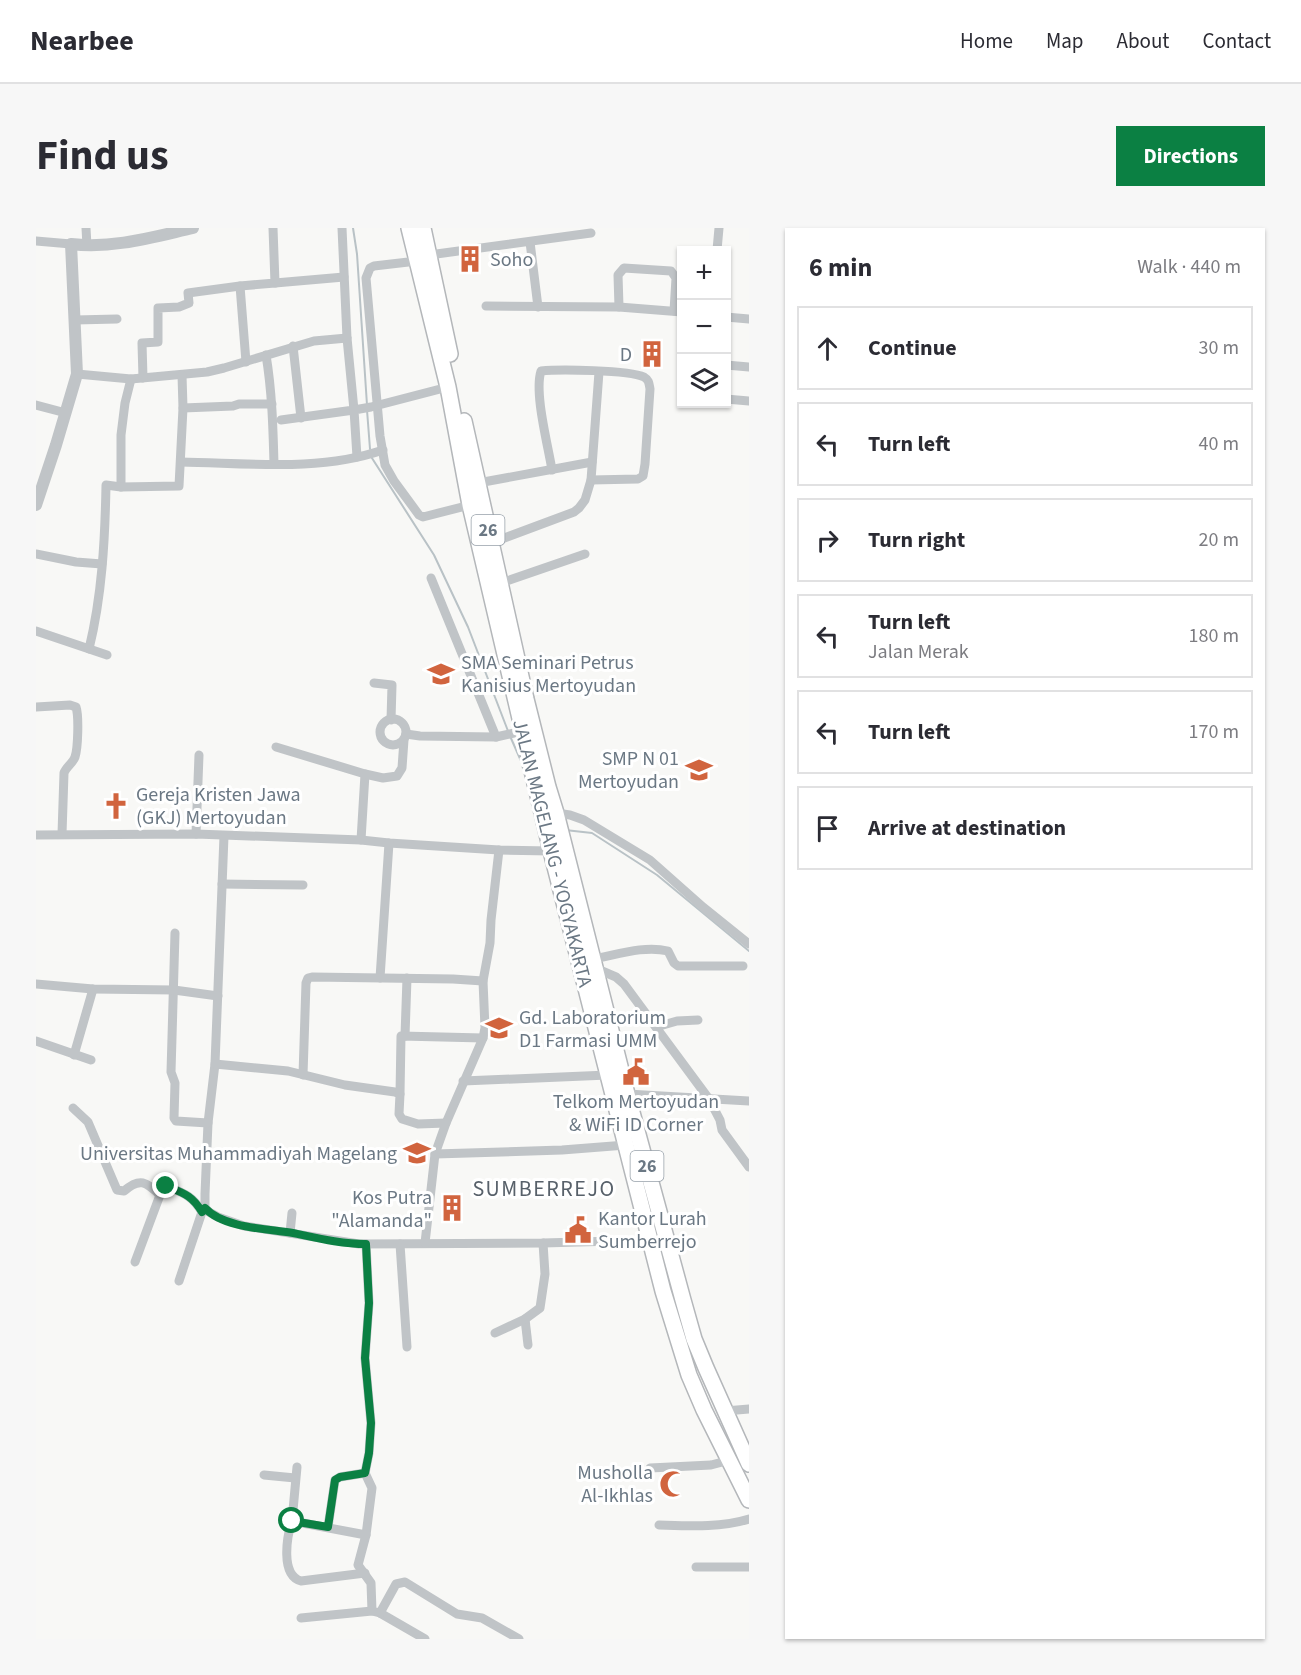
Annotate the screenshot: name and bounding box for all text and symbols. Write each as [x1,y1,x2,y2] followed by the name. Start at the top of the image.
[30,21,134,61] text: Nearbee
[960,26,1013,56] text: Home
[1046,26,1084,56] text: Map
[1117,26,1169,56] text: About
[1202,26,1271,56] text: Contact
[36,126,169,186] text: Find us
[1116,126,1265,186] button: Directions
[455,244,485,274] building icon: Soho
[490,246,533,274] place label: Soho
[677,246,731,408] map controls
[677,246,731,300] button: +
[809,249,872,286] text: 6 min
[1137,253,1241,281] text: Walk · 440 m
[677,300,731,354] button: −
[811,332,844,365] icon: ahead
[868,332,957,364] text: Continue
[1199,334,1239,362] text: 30 m
[637,339,667,369] building icon: D
[620,341,632,369] place label: D
[677,354,731,408] button: layers
[811,428,844,461] icon: left
[868,428,950,460] text: Turn left
[1199,430,1239,458] text: 40 m
[472,515,504,545] road number: 26
[811,524,844,557] icon: right
[868,524,965,556] text: Turn right
[1199,526,1239,554] text: 20 m
[868,606,950,638] text: Turn left
[811,620,844,653] icon: left
[1189,622,1239,650] text: 180 m
[868,638,969,666] text: Jalan Merak
[461,649,636,700] place label: SMA Seminari Petrus Kanisius Mertoyudan
[426,659,456,689] school or university icon: SMA Seminari Petrus Kanisius Mertoyudan
[505,716,599,990] street label: JALAN MAGELANG - YOGYAKARTA
[811,716,844,749] icon: left
[868,716,950,748] text: Turn left
[1189,718,1239,746] text: 170 m
[578,745,679,796] place label: SMP N 01 Mertoyudan
[684,755,714,785] school or university icon: SMP N 01 Mertoyudan
[136,781,301,832] place label: Gereja Kristen Jawa (GKJ) Mertoyudan
[101,791,131,821] church icon: Gereja Kristen Jawa (GKJ) Mertoyudan
[811,812,844,845] icon: arrive
[868,812,1066,844] text: Arrive at destination
[519,1004,666,1055] place label: Gd. Laboratorium D1 Farmasi UMM
[484,1013,514,1043] school or university icon: Gd. Laboratorium D1 Farmasi UMM
[621,1057,651,1087] public building icon: Telkom Mertoyudan & WiFi ID Corner
[553,1088,719,1139] place label: Telkom Mertoyudan & WiFi ID Corner
[402,1138,432,1168] school or university icon: Universitas Muhammadiyah Magelang
[80,1140,397,1168] place label: Universitas Muhammadiyah Magelang
[630,1151,664,1181] road number: 26
[152,1172,178,1198] route end
[472,1173,616,1205] district label: SUMBERREJO
[331,1184,432,1235] place label: Kos Putra "Alamanda"
[437,1193,467,1223] building icon: Kos Putra "Alamanda"
[598,1205,707,1256] place label: Kantor Lurah Sumberrejo
[563,1215,593,1245] public building icon: Kantor Lurah Sumberrejo
[577,1459,653,1510] place label: Musholla Al-Ikhlas
[658,1469,688,1499] mosque icon: Musholla Al-Ikhlas
[278,1507,304,1533] route start

